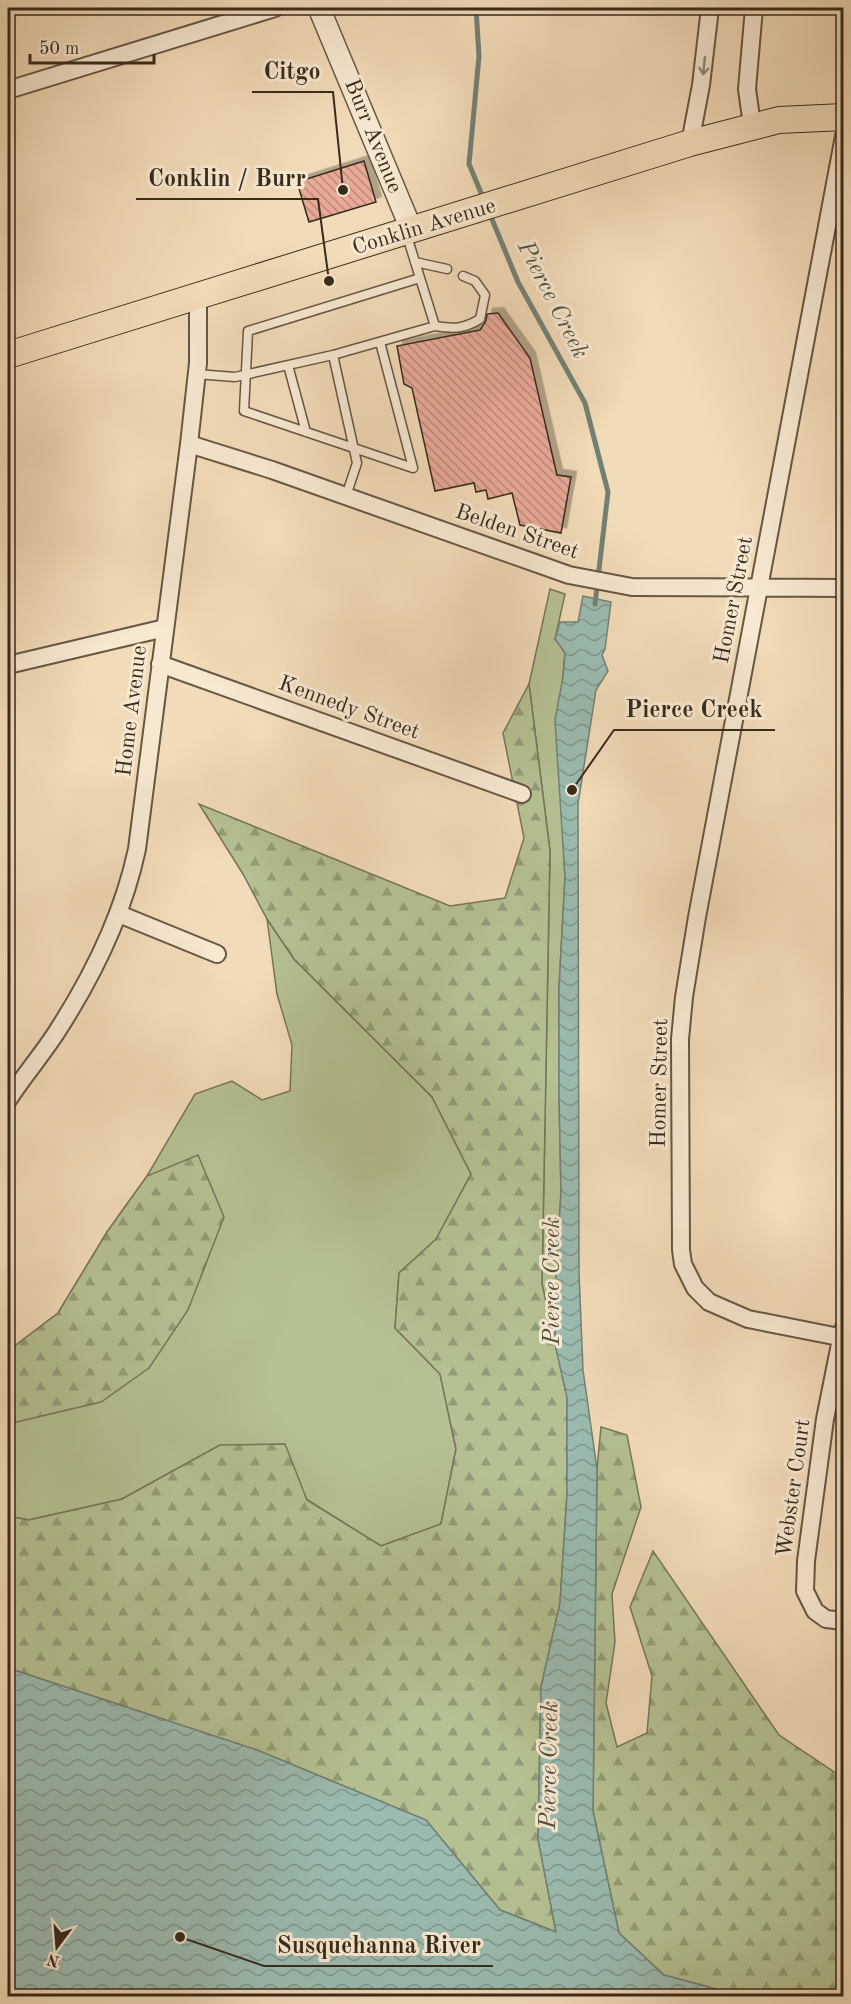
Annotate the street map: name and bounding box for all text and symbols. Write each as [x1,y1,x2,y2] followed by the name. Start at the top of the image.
[30,27,154,65] scale bar
[39,40,79,58] text: 50 m
[252,50,333,92] callout: Citgo
[698,55,709,75] one-way arrow
[263,61,321,85] text: Citgo
[340,76,406,196] street label: Burr Avenue
[136,157,318,199] callout: Conklin / Burr
[148,168,306,192] text: Conklin / Burr
[350,195,498,259] street label: Conklin Avenue
[512,236,592,363] water label: Pierce Creek
[452,501,582,563] street label: Belden Street
[711,534,757,666] street label: Homer Street
[113,644,151,778] street label: Home Avenue
[276,672,422,744] street label: Kennedy Street
[614,688,775,730] callout: Pierce Creek
[625,699,763,723] text: Pierce Creek
[648,1018,672,1148] street label: Homer Street
[541,1217,565,1346] water label: Pierce Creek
[773,1417,815,1559] street label: Webster Court
[537,1701,563,1830] water label: Pierce Creek
[27,1917,87,1977] north arrow
[264,1924,493,1966] callout: Susquehanna River
[277,1935,481,1959] text: Susquehanna River
[45,1950,62,1969] text: N

